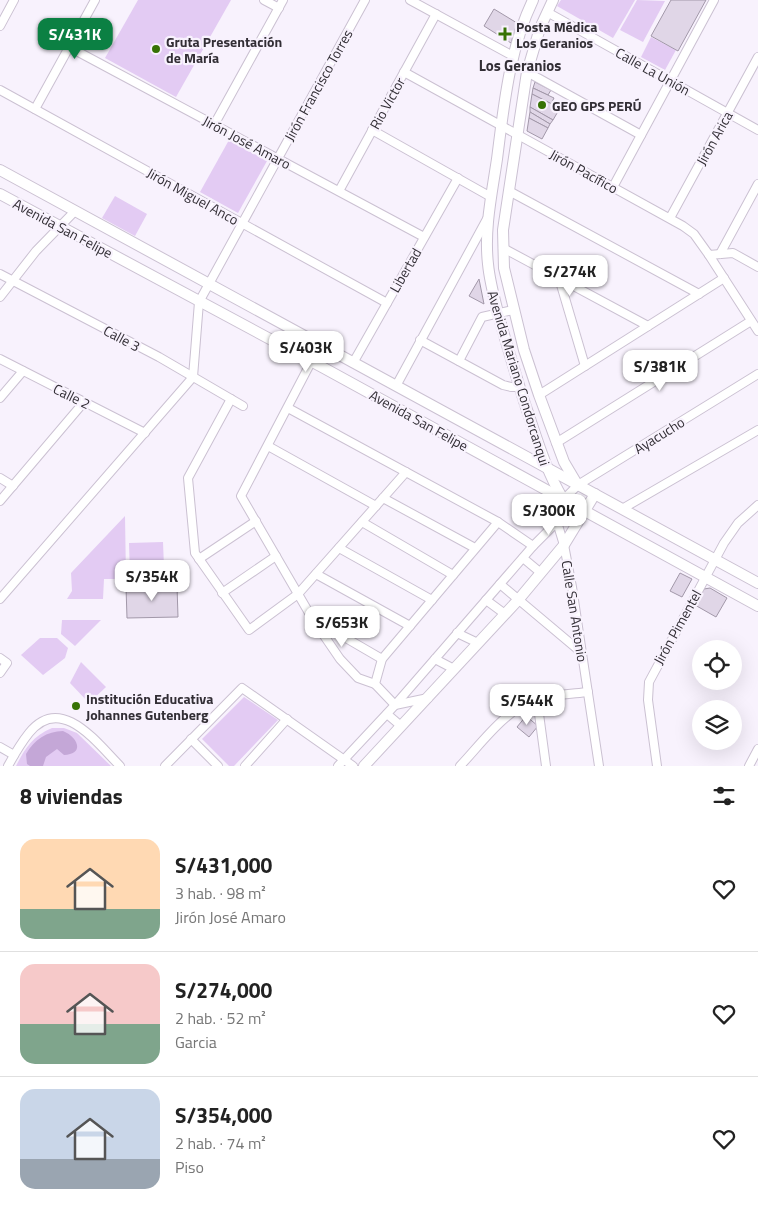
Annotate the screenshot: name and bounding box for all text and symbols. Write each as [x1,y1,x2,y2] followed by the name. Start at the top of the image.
[516,16,597,53] place label: Posta Médica Los Geranios
[34,18,116,60] pin: S/431K
[49,22,101,46] text: S/431K
[279,25,357,145] street label: Jirón Francisco Torres
[498,27,512,41] marker: Posta Médica Los Geranios
[166,31,282,68] place label: Gruta Presentación de María
[612,42,694,100] street label: Calle La Unión
[150,43,162,55] marker: Gruta Presentación de María
[479,54,561,77] district label: Los Geranios
[364,73,410,133] street label: Rio Victor
[552,95,642,116] place label: GEO GPS PERÚ
[536,99,548,111] marker: GEO GPS PERÚ
[690,107,738,169] street label: Jirón Arica
[199,110,295,174] street label: Jirón José Amaro
[546,144,622,198] street label: Jirón Pacífico
[143,162,243,230] street label: Jirón Miguel Anco
[10,193,116,263] street label: Avenida San Felipe
[384,244,426,296] street label: Libertad
[529,254,611,297] pin: S/274K
[544,259,596,283] text: S/274K
[482,288,556,468] street label: Avenida Mariano Condorcanqui
[100,320,144,356] street label: Calle 3
[265,330,347,373] pin: S/403K
[280,335,332,359] text: S/403K
[619,350,701,392] pin: S/381K
[634,354,686,378] text: S/381K
[50,378,94,414] street label: Calle 2
[366,384,472,456] street label: Avenida San Felipe
[630,411,688,459] street label: Ayacucho
[508,494,590,536] pin: S/300K
[523,498,575,522] text: S/300K
[557,559,593,663] street label: Calle San Antonio
[111,560,193,602] pin: S/354K
[126,564,178,588] text: S/354K
[648,586,706,668] street label: Jirón Pimentel
[301,606,383,648] pin: S/653K
[316,610,368,634] text: S/653K
[692,640,742,750] map controls
[692,640,742,690] button: locate
[486,684,568,726] pin: S/544K
[86,688,213,725] place label: Institución Educativa Johannes Gutenberg
[501,688,553,712] text: S/544K
[70,700,82,712] marker: Institución Educativa Johannes Gutenberg
[692,700,742,750] button: layers
[20,780,123,812] text: 8 viviendas
[710,782,738,810] icon: filters
[175,849,272,881] text: S/431,000
[60,859,120,919] icon: home
[710,875,738,903] icon: heart
[175,881,266,905] text: 3 hab. · 98 m²
[175,905,286,929] text: Jirón José Amaro
[175,974,272,1006] text: S/274,000
[60,984,120,1044] icon: home
[710,1000,738,1028] icon: heart
[175,1006,266,1030] text: 2 hab. · 52 m²
[175,1030,217,1054] text: Garcia
[175,1099,272,1131] text: S/354,000
[60,1109,120,1169] icon: home
[710,1125,738,1153] icon: heart
[175,1131,266,1155] text: 2 hab. · 74 m²
[175,1155,204,1179] text: Piso

